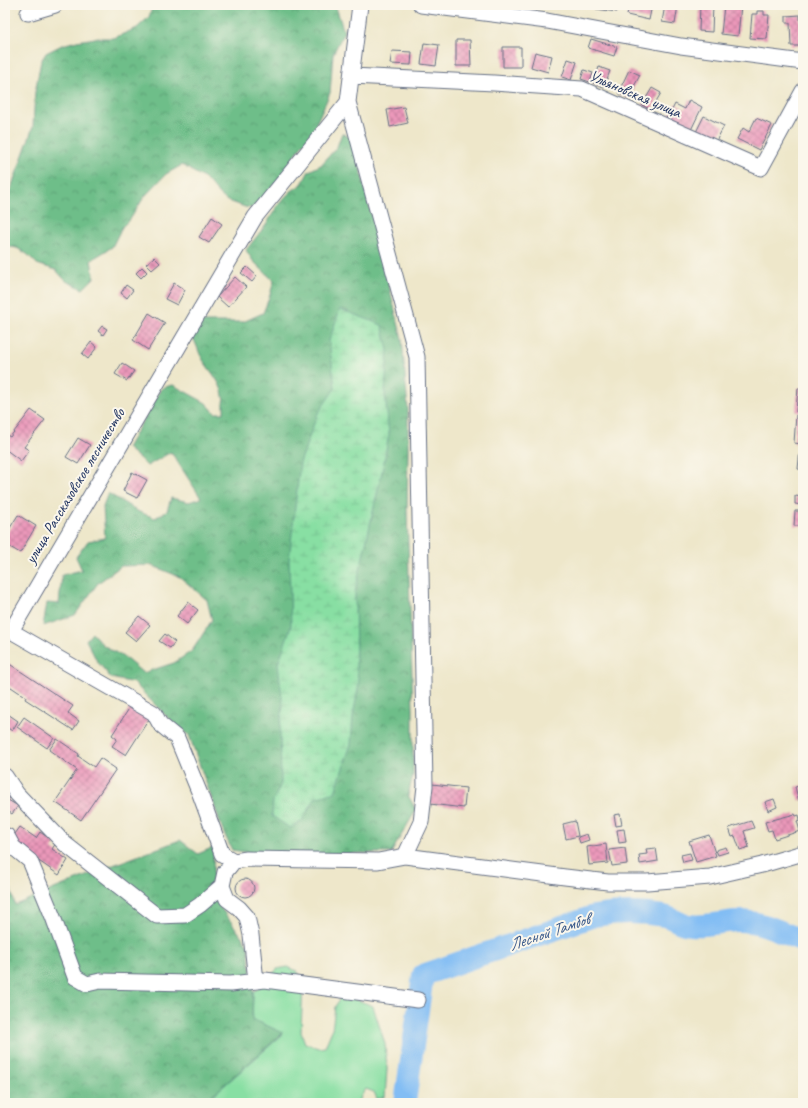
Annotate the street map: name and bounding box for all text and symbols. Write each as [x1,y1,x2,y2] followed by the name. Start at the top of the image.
[586,66,685,123] street label: Ульяновская улица
[20,403,130,568] street label: улица Рассказовское лесничество
[506,907,598,956] water label: Лесной Тамбов

